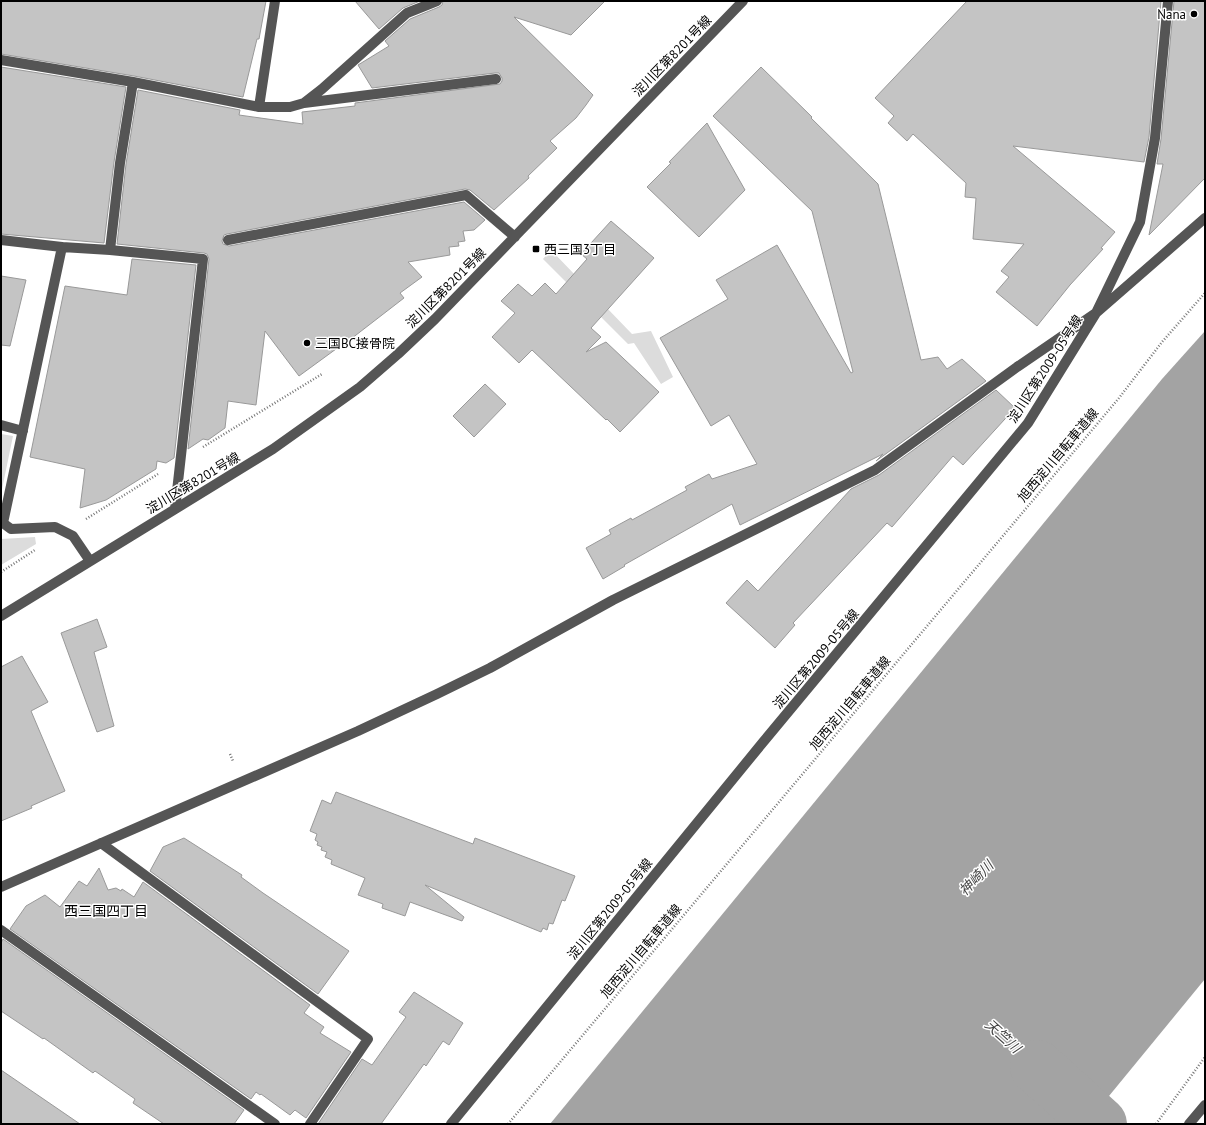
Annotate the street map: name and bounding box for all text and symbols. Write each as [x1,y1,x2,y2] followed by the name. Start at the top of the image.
[1157,6,1186,23] place label: Nana
[1189,9,1199,19] marker: Nana
[629,12,715,100] street label: 淀川区第8201号線
[544,241,616,258] place label: 西三国3丁目
[402,244,490,332] street label: 淀川区第8201号線
[531,244,541,254] marker: 西三国3丁目
[1004,312,1086,426] street label: 淀川区第2009-05号線
[315,335,395,352] place label: 三国BC接骨院
[302,338,312,348] marker: 三国BC接骨院
[1014,405,1102,505] street label: 旭西淀川自転車道線
[143,448,243,518] street label: 淀川区第8201号線
[769,606,863,712] street label: 淀川区第2009-05号線
[806,653,894,753] street label: 旭西淀川自転車道線
[564,855,656,963] street label: 淀川区第2009-05号線
[955,855,998,899] water label: 神崎川
[597,901,685,1001] street label: 旭西淀川自転車道線
[64,902,148,920] district label: 西三国四丁目
[981,1015,1026,1058] water label: 天竺川

